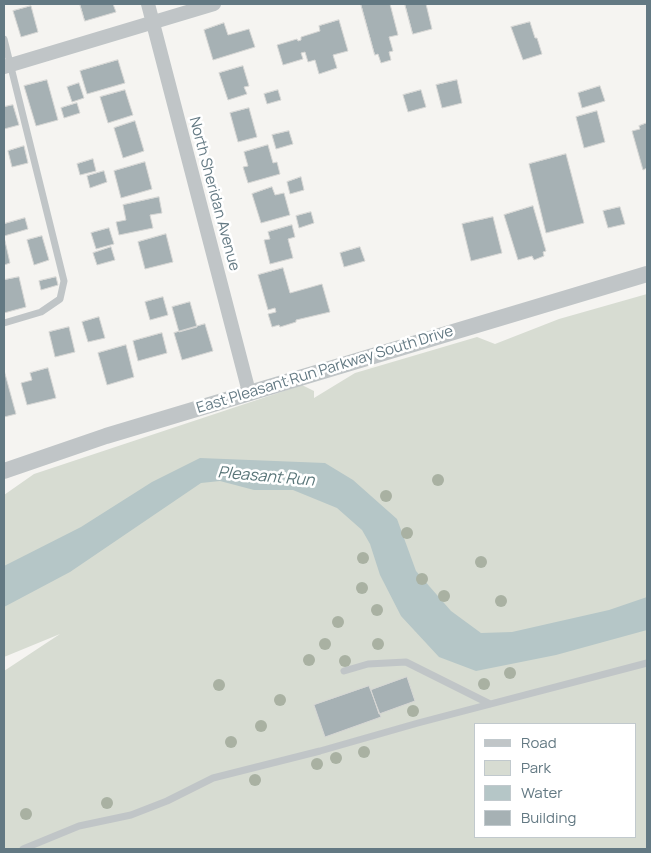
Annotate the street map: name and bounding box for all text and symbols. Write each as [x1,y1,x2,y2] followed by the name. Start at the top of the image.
[185,115,243,273] street label: North Sheridan Avenue
[194,322,456,418] street label: East Pleasant Run Parkway South Drive
[217,463,315,491] water label: Pleasant Run
[473,723,636,838] legend
[521,732,557,753] text: Road
[521,757,551,778] text: Park
[521,782,563,803] text: Water
[521,807,576,828] text: Building

